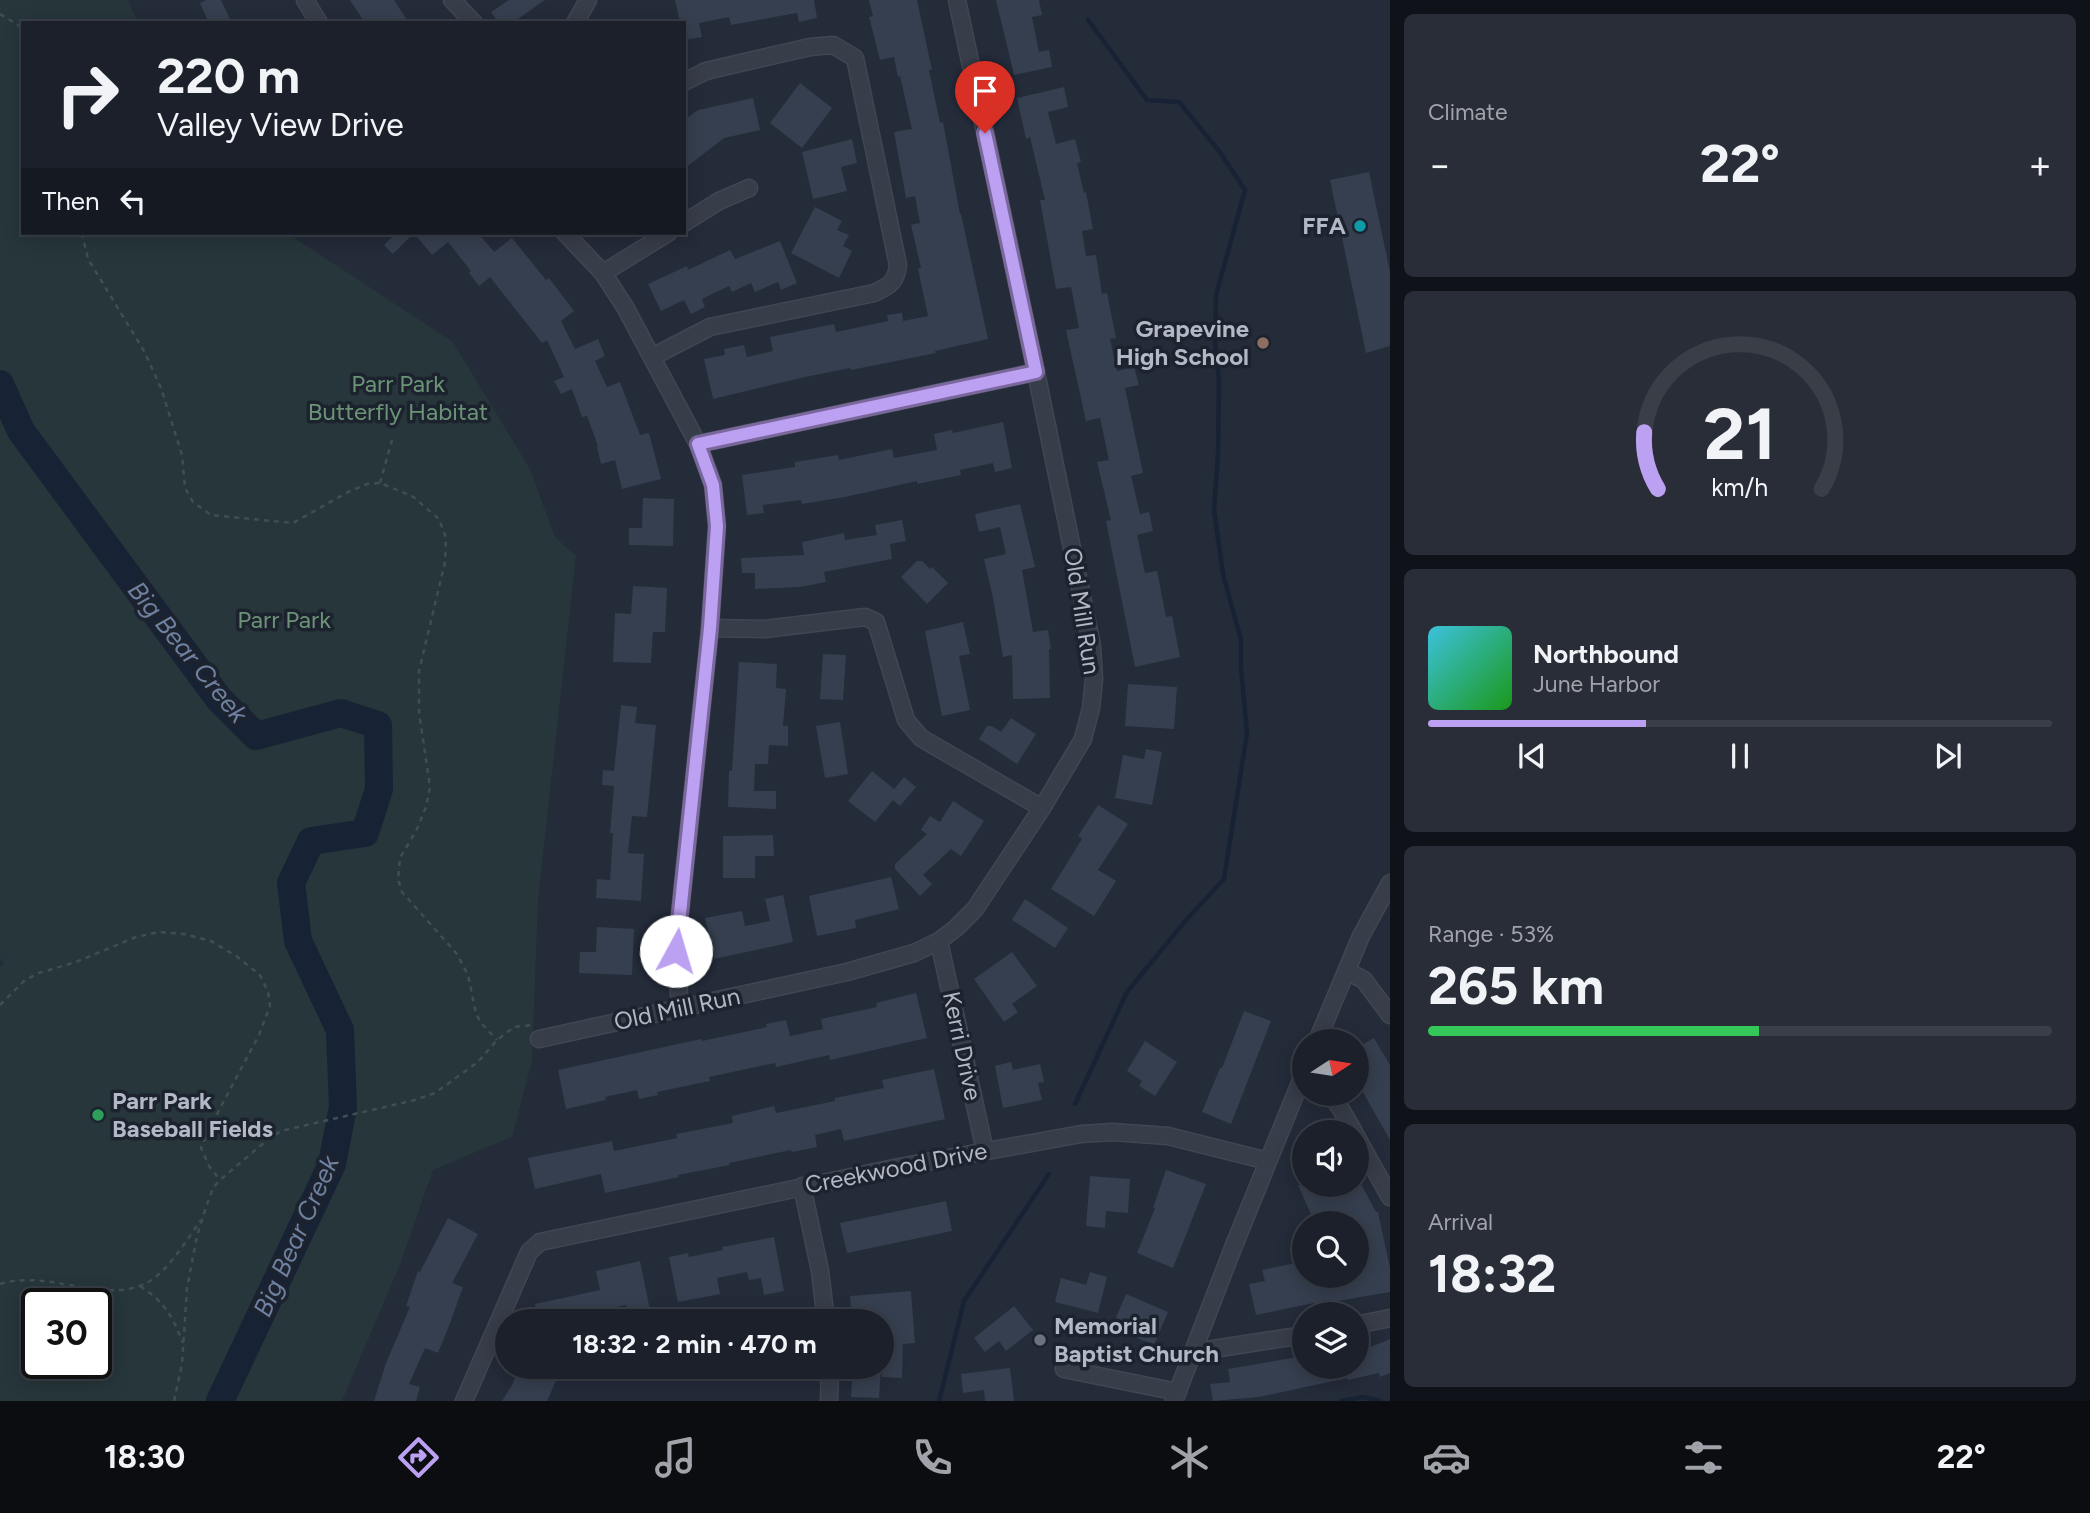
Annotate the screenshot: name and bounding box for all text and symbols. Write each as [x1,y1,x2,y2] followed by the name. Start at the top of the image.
[157,46,300,105] text: 220 m
[42,49,133,140] icon: right
[955,61,1015,133] pin
[966,72,1004,110] icon: arrive
[1428,98,1507,126] text: Climate
[157,106,404,144] text: Valley View Drive
[1700,133,1780,195] text: 22°
[1428,142,1452,188] text: −
[2028,142,2052,188] text: +
[114,182,152,220] icon: left
[42,185,100,217] text: Then
[1302,211,1346,240] place label: FFA
[1352,218,1368,234] marker: FFA
[1116,314,1249,371] place label: Grapevine High School
[1255,335,1271,351] marker: Grapevine High School
[308,369,488,426] park label: Parr Park Butterfly Habitat
[1704,391,1776,478] text: 21
[1711,472,1769,502] text: km/h
[1058,545,1107,676] street label: Old Mill Run
[121,575,256,730] water label: Big Bear Creek
[237,605,331,634] park label: Parr Park
[1533,638,1679,670] text: Northbound
[1533,670,1660,698] text: June Harbor
[1513,737,1551,775] icon: previous
[1721,737,1759,775] icon: pause
[1929,737,1967,775] icon: next
[639,914,713,988] position arrow
[1428,920,1554,948] text: Range · 53%
[1428,955,1604,1017] text: 265 km
[611,981,743,1036] street label: Old Mill Run
[937,989,988,1103] street label: Kerri Drive
[1292,1029,1368,1106] north arrow
[1292,1029,1369,1379] map controls
[112,1086,273,1143] place label: Parr Park Baseball Fields
[90,1107,106,1123] marker: Parr Park Baseball Fields
[1292,1120,1369,1197] button: sound
[802,1136,990,1199] street label: Creekwood Drive
[246,1149,346,1321] water label: Big Bear Creek
[1428,1208,1493,1236] text: Arrival
[1292,1211,1369,1288] button: search
[1428,1243,1556,1305] text: 18:32
[21,1288,112,1379] speed limit sign: 30
[1292,1302,1369,1379] button: layers
[1054,1311,1219,1368] place label: Memorial Baptist Church
[572,1328,817,1360] text: 18:32 · 2 min · 470 m
[1032,1332,1048,1348] marker: Memorial Baptist Church
[394,1433,443,1482] icon: directions
[651,1433,700,1482] icon: music
[908,1433,957,1482] icon: phone
[1165,1433,1214,1482] icon: climate
[1422,1433,1471,1482] icon: car
[1679,1433,1728,1482] icon: filters
[104,1438,185,1476] text: 18:30
[1937,1438,1986,1476] text: 22°

